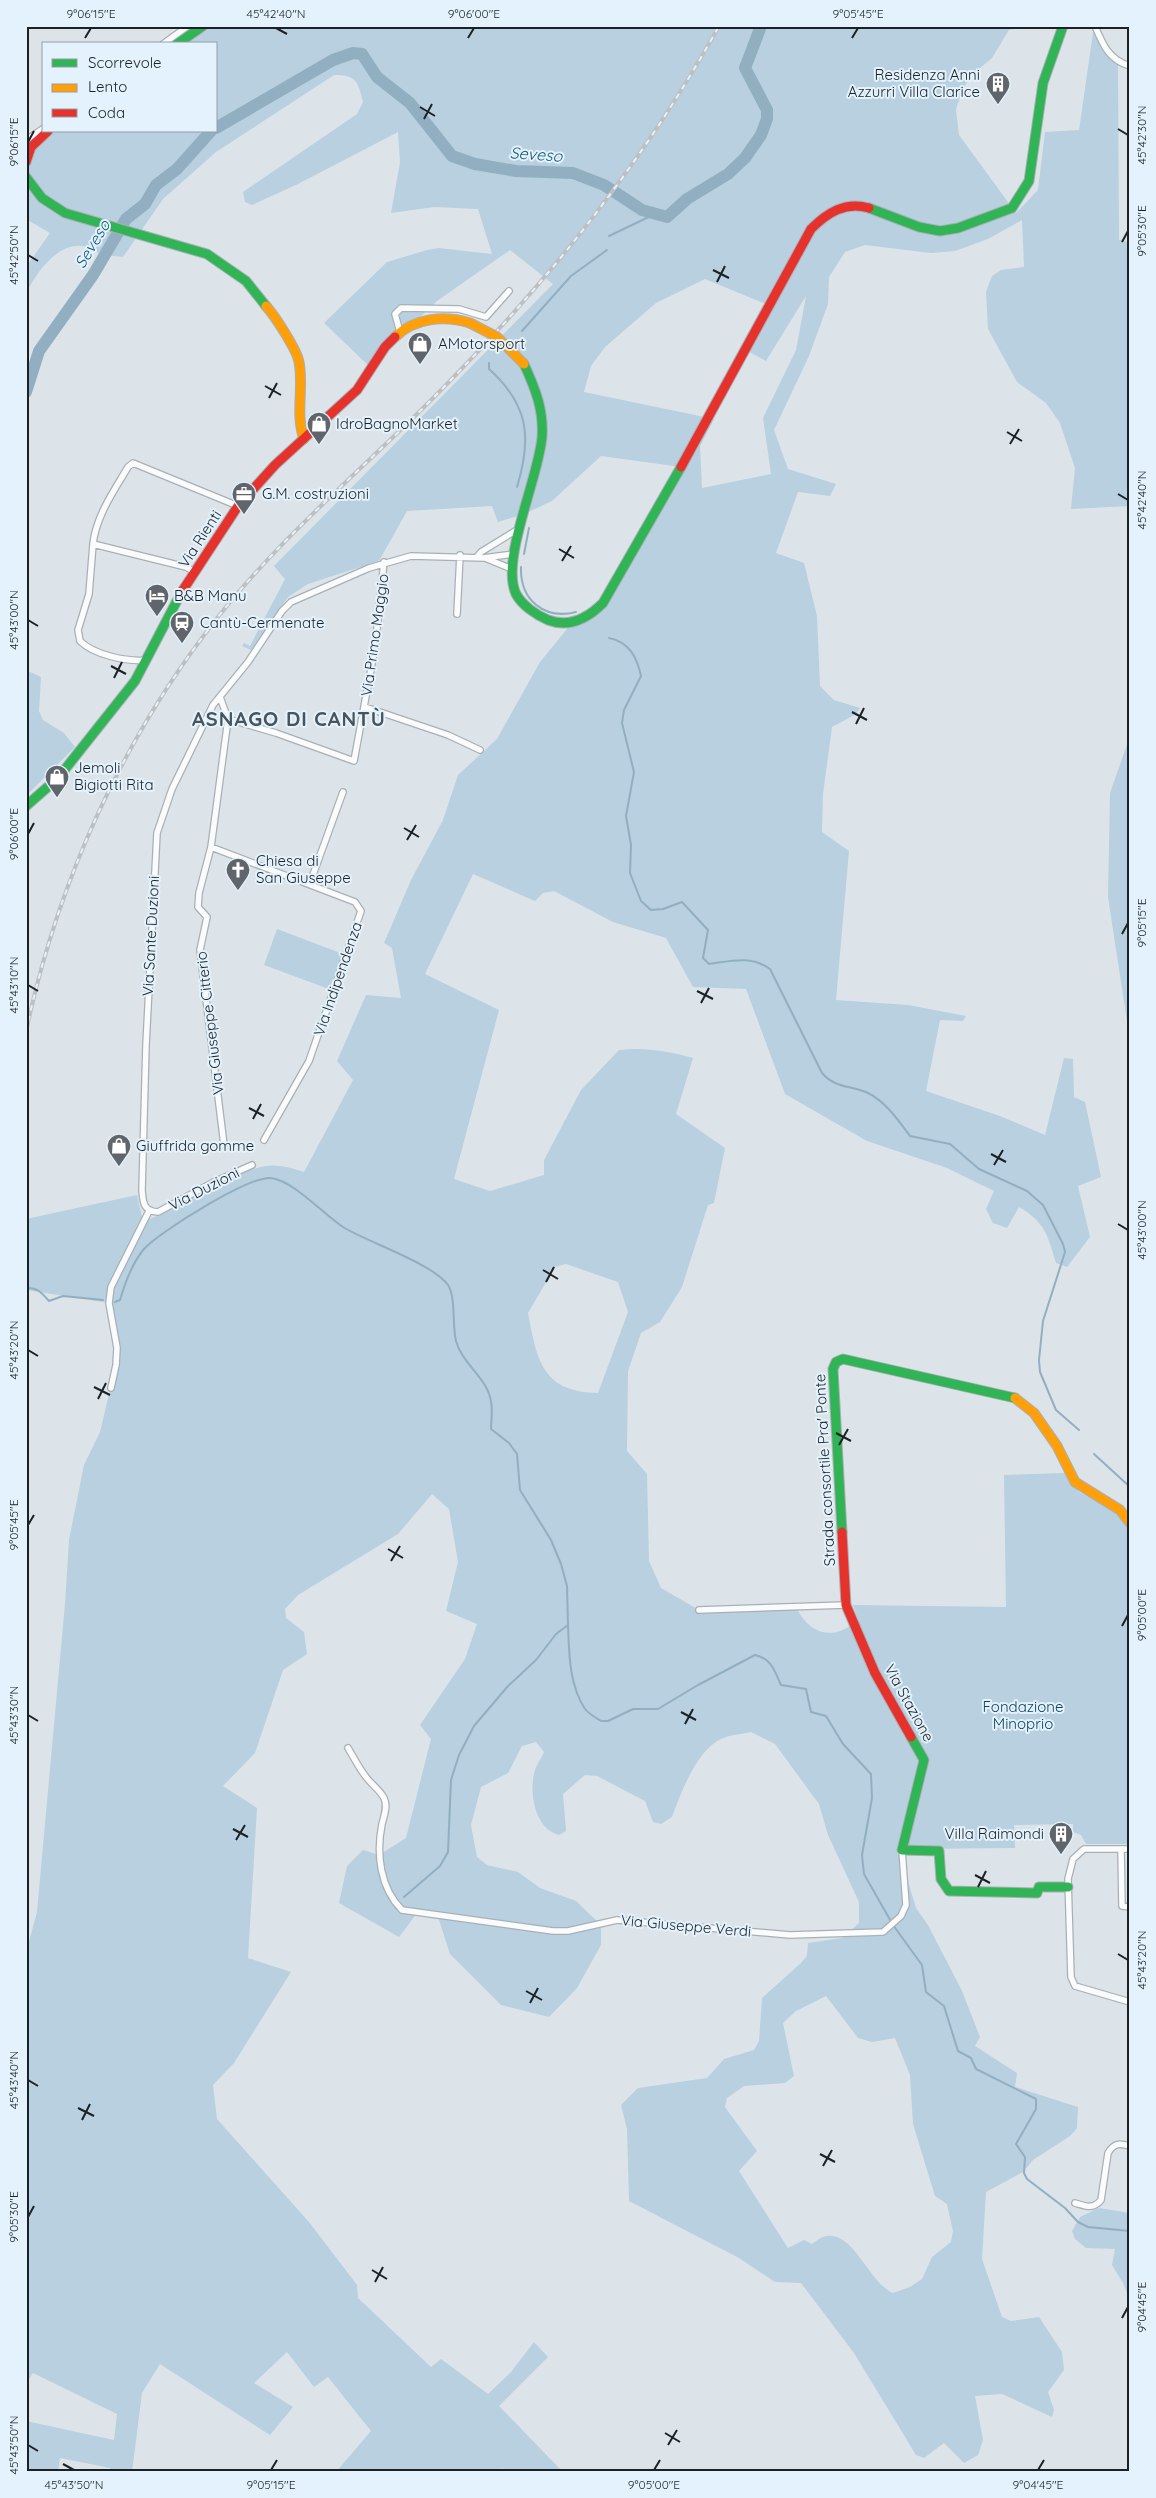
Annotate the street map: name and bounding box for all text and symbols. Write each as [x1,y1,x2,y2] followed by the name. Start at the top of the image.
[67,6,116,21] text: 9°06'15"E
[246,6,306,21] text: 45°42'40"N
[448,6,500,21] text: 9°06'00"E
[832,6,884,21] text: 9°05'45"E
[42,42,218,132] legend
[88,53,162,72] text: Scorrevole
[848,65,980,101] place label: Residenza Anni Azzurri Villa Clarice
[985,71,1011,105] building icon: Residenza Anni Azzurri Villa Clarice
[88,77,127,96] text: Lento
[88,103,125,122] text: Coda
[1134,106,1149,165] text: 45°42'30"N
[6,117,21,166] text: 9°06'15"E
[509,142,564,166] water label: Seveso
[1134,205,1149,257] text: 9°05'30"E
[70,215,115,272] water label: Seveso
[6,225,21,285] text: 45°42'50"N
[407,331,433,365] shop icon: AMotorsport
[438,334,525,353] place label: AMotorsport
[306,411,332,445] shop icon: IdroBagnoMarket
[336,414,458,433] place label: IdroBagnoMarket
[1134,470,1149,530] text: 45°42'40"N
[231,481,257,515] office icon: G.M. costruzioni
[262,484,369,503] place label: G.M. costruzioni
[174,506,225,571] street label: Via Rienti
[356,572,393,697] street label: Via Primo Maggio
[144,583,170,617] hotel icon: B&B Manu
[174,586,247,605] place label: B&B Manu
[6,590,21,650] text: 45°43'00"N
[169,610,195,644] station icon: Cantù-Cermenate
[200,613,324,632] place label: Cantù-Cermenate
[192,706,386,731] district label: ASNAGO DI CANTÙ
[74,758,154,794] place label: Jemoli Bigiotti Rita
[44,764,70,798] shop icon: Jemoli Bigiotti Rita
[6,808,21,860] text: 9°06'00"E
[256,851,351,887] place label: Chiesa di San Giuseppe
[225,857,251,891] church icon: Chiesa di San Giuseppe
[138,875,163,997] street label: Via Sante Duzioni
[1134,898,1149,948] text: 9°05'15"E
[309,919,366,1039] street label: Via Indipendenza
[191,950,228,1096] street label: Via Giuseppe Citterio
[6,957,21,1013] text: 45°43'10"N
[106,1133,132,1167] shop icon: Giuffrida gomme
[136,1136,254,1155] place label: Giuffrida gomme
[165,1163,242,1215] street label: Via Duzioni
[1134,1200,1149,1260] text: 45°43'00"N
[6,1321,21,1380] text: 45°43'20"N
[810,1373,839,1567] street label: Strada consortile Pra' Ponte
[6,1499,21,1551] text: 9°05'45"E
[1134,1589,1149,1641] text: 9°05'00"E
[880,1661,938,1745] street label: Via Stazione
[6,1686,21,1744] text: 45°43'30"N
[983,1697,1063,1733] park label: Fondazione Minoprio
[1048,1821,1074,1855] building icon: Villa Raimondi
[945,1824,1044,1843] place label: Villa Raimondi
[620,1910,752,1941] street label: Via Giuseppe Verdi
[1134,1931,1149,1990] text: 45°43'20"N
[6,2051,21,2109] text: 45°43'40"N
[6,2191,21,2243] text: 9°05'30"E
[1134,2281,1149,2332] text: 9°04'45"E
[6,2416,21,2474] text: 45°43'50"N
[45,2477,103,2492] text: 45°43'50"N
[246,2477,296,2492] text: 9°05'15"E
[628,2477,680,2492] text: 9°05'00"E
[1013,2477,1064,2492] text: 9°04'45"E

